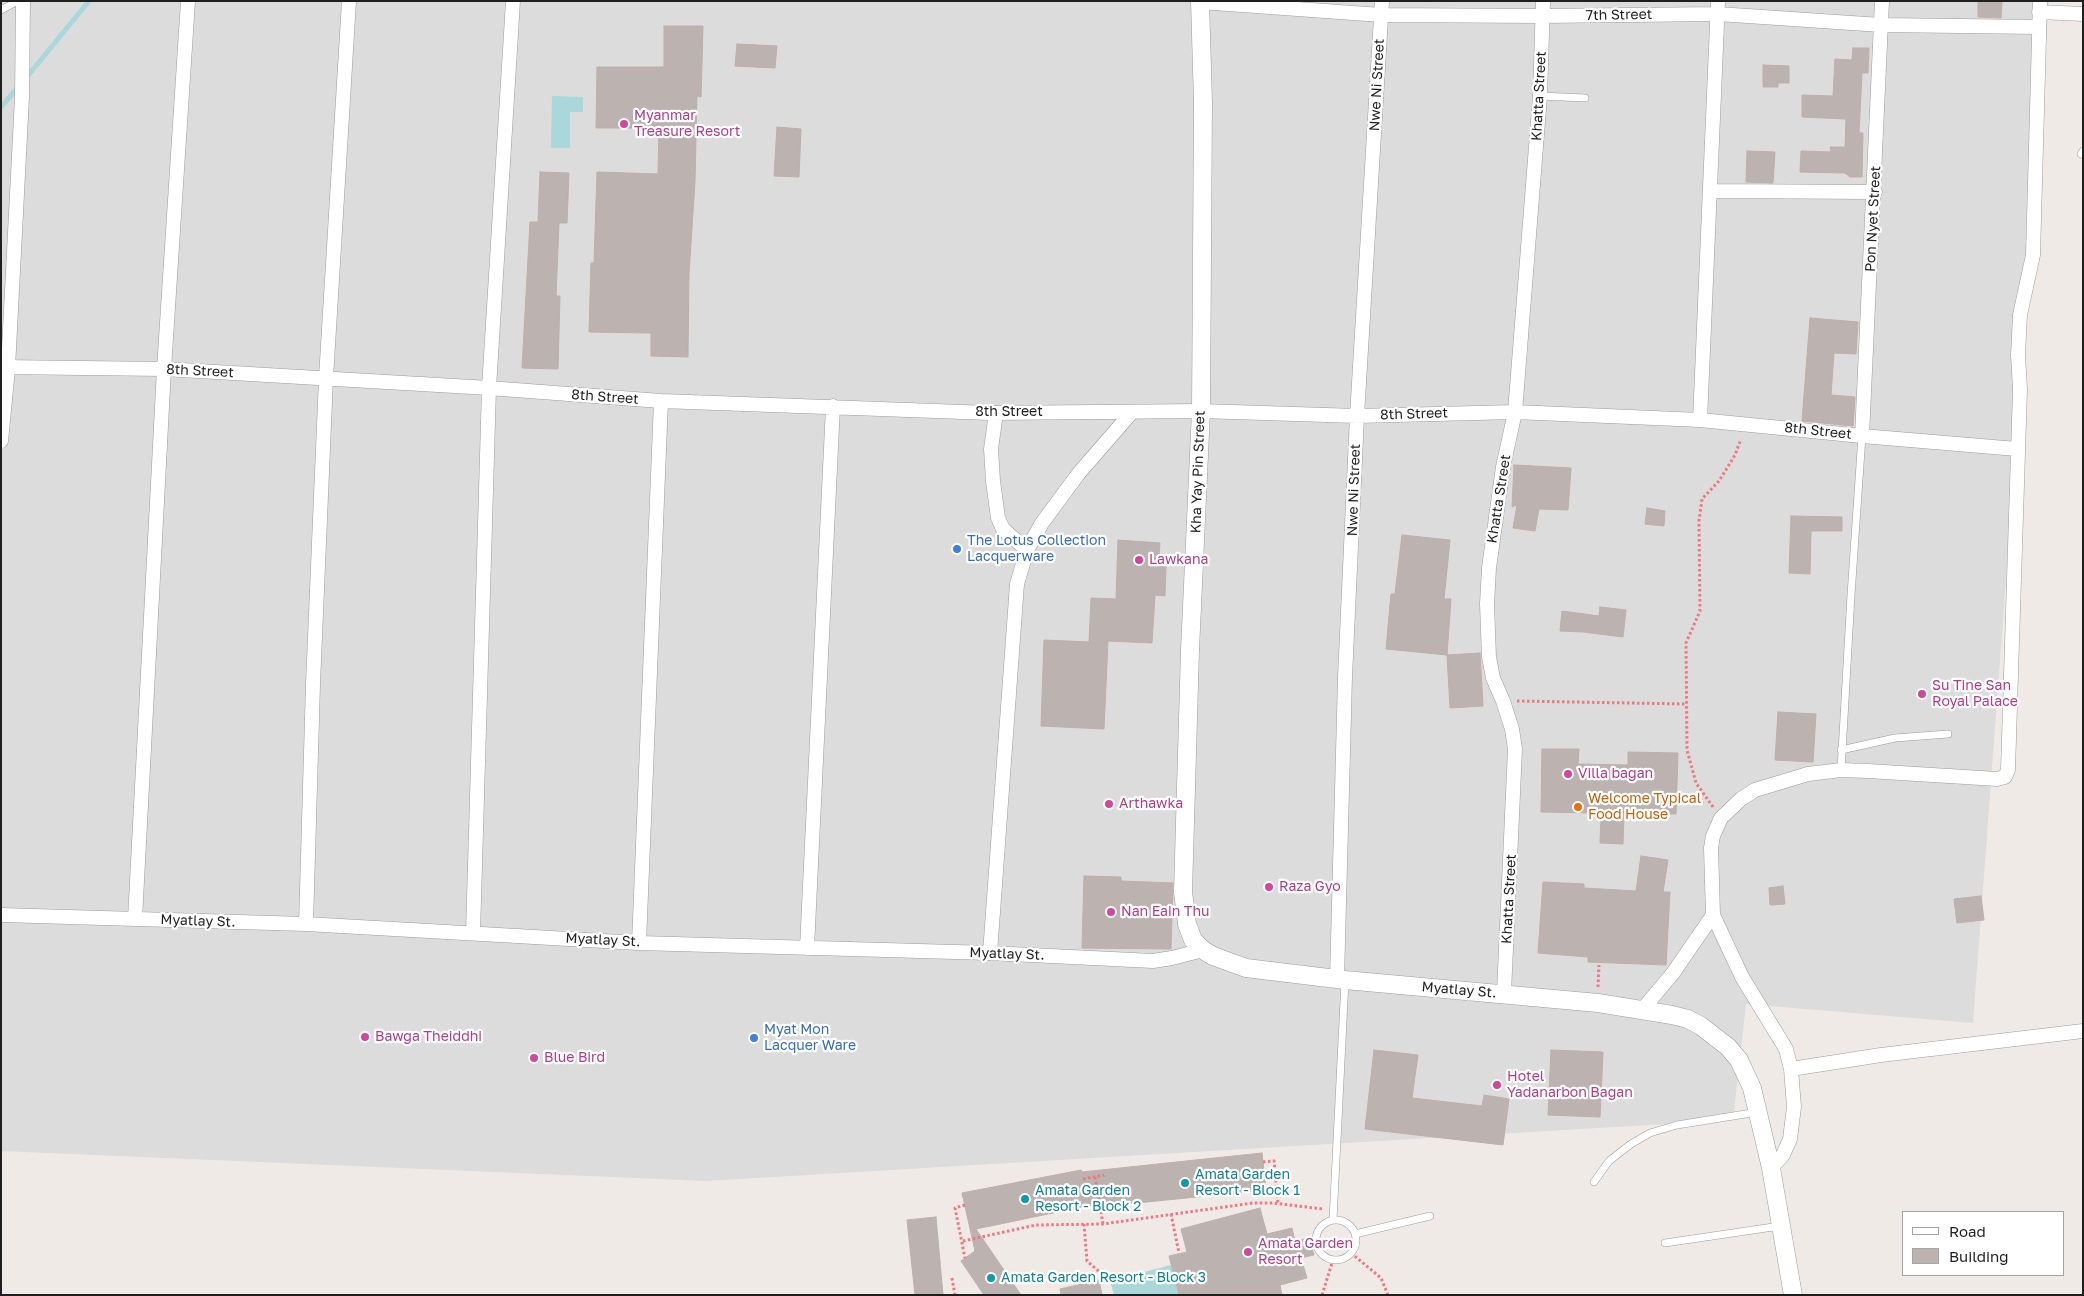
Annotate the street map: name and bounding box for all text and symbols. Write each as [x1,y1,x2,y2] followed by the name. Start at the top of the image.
[1586,6,1652,24] street label: 7th Street
[1366,38,1388,132] street label: Nwe Ni Street
[1528,51,1550,141] street label: Khatta Street
[634,108,740,140] place label: Myanmar Treasure Resort
[618,118,630,130] marker: Myanmar Treasure Resort
[1862,165,1884,273] street label: Pon Nyet Street
[166,361,234,381] street label: 8th Street
[571,386,639,408] street label: 8th Street
[975,404,1043,420] street label: 8th Street
[1380,404,1448,424] street label: 8th Street
[1187,410,1209,534] street label: Kha Yay Pin Street
[1783,419,1853,443] street label: 8th Street
[1344,443,1364,537] street label: Nwe Ni Street
[1484,453,1514,545] street label: Khatta Street
[967,533,1106,566] place label: The Lotus Collection Lacquerware
[951,543,963,555] marker: The Lotus Collection Lacquerware
[1149,552,1208,568] place label: Lawkana
[1133,554,1145,566] marker: Lawkana
[1932,678,2018,710] place label: Su Tine San Royal Palace
[1916,688,1928,700] marker: Su Tine San Royal Palace
[1578,766,1653,782] place label: Villa bagan
[1562,768,1574,780] marker: Villa bagan
[1588,791,1701,824] place label: Welcome Typical Food House
[1119,796,1183,812] place label: Arthawka
[1103,798,1115,810] marker: Arthawka
[1572,801,1584,813] marker: Welcome Typical Food House
[1498,854,1520,944] street label: Khatta Street
[1279,879,1341,895] place label: Raza Gyo
[1263,881,1275,893] marker: Raza Gyo
[1121,904,1210,920] place label: Nan Eain Thu
[1105,906,1117,918] marker: Nan Eain Thu
[160,911,236,931] street label: Myatlay St.
[565,930,641,950] street label: Myatlay St.
[969,944,1045,964] street label: Myatlay St.
[1421,978,1497,1002] street label: Myatlay St.
[764,1022,856,1054] place label: Myat Mon Lacquer Ware
[375,1029,482,1045] place label: Bawga Theiddhi
[359,1031,371,1043] marker: Bawga Theiddhi
[748,1032,760,1044] marker: Myat Mon Lacquer Ware
[544,1050,605,1066] place label: Blue Bird
[528,1052,540,1064] marker: Blue Bird
[1507,1069,1633,1102] place label: Hotel Yadanarbon Bagan
[1491,1079,1503,1091] marker: Hotel Yadanarbon Bagan
[1195,1167,1300,1200] place label: Amata Garden Resort - Block 1
[1179,1177,1191,1189] marker: Amata Garden Resort - Block 1
[1035,1183,1141,1216] place label: Amata Garden Resort - Block 2
[1019,1193,1031,1205] marker: Amata Garden Resort - Block 2
[1902,1211,2064,1276] legend
[1949,1222,1986,1240] text: Road
[1258,1236,1353,1268] place label: Amata Garden Resort
[1242,1246,1254,1258] marker: Amata Garden Resort
[1949,1247,2009,1265] text: Building
[1001,1270,1206,1286] place label: Amata Garden Resort - Block 3
[985,1272,997,1284] marker: Amata Garden Resort - Block 3

